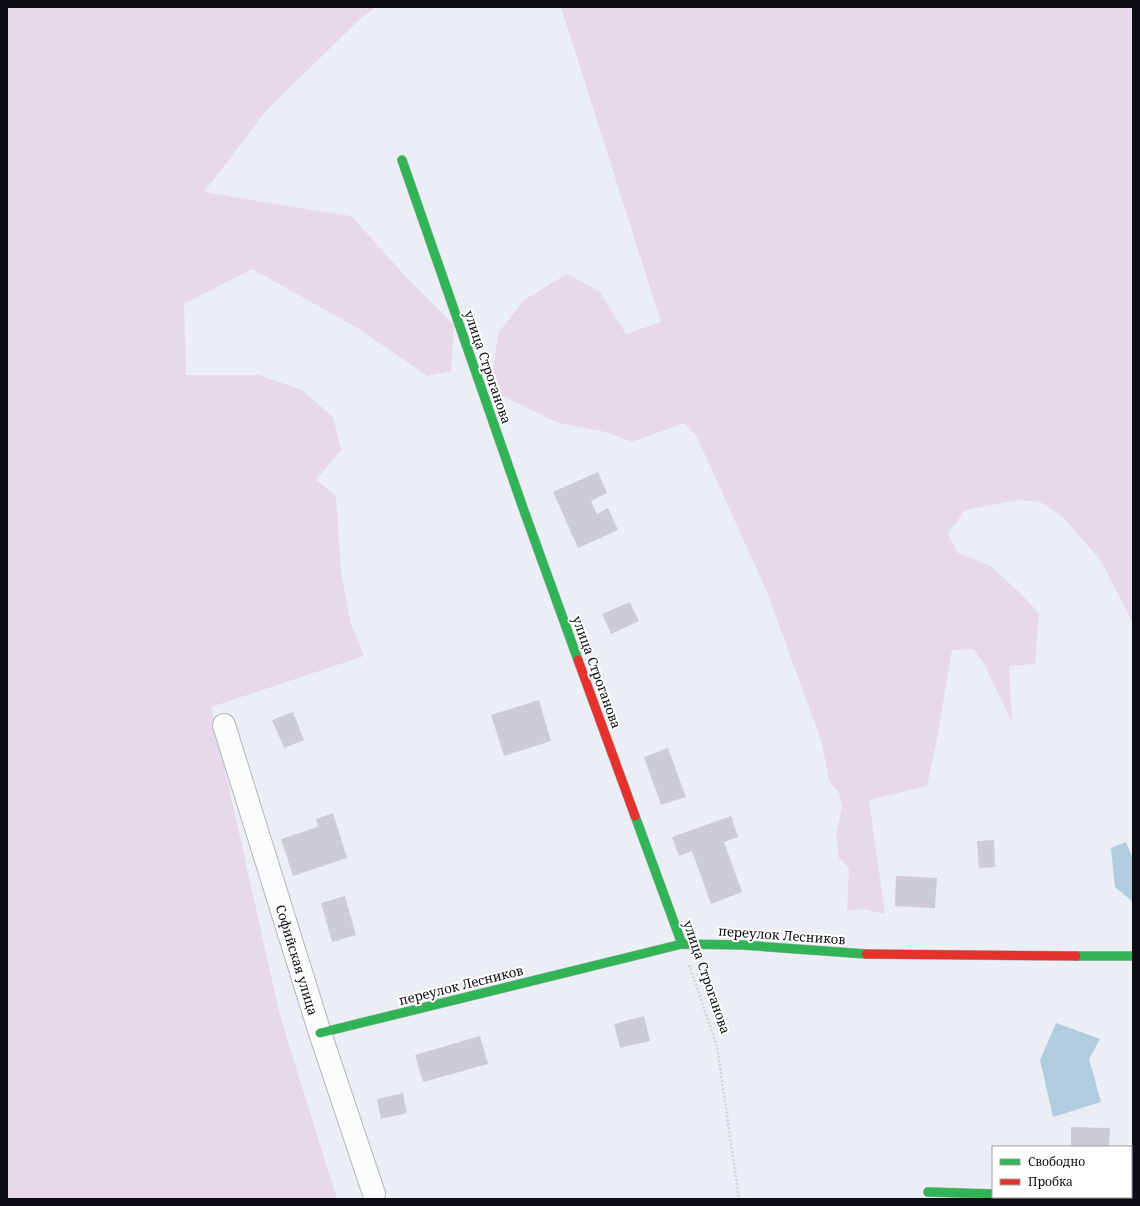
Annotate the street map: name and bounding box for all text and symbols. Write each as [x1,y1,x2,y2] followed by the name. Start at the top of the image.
[460,308,516,426] street label: улица Строганова
[568,613,626,731] street label: улица Строганова
[272,902,322,1018] street label: Софийская улица
[679,918,735,1036] street label: улица Строганова
[718,922,846,948] street label: переулок Лесников
[397,961,525,1009] street label: переулок Лесников
[992,1146,1132,1198] legend
[1028,1153,1085,1170] text: Свободно
[1028,1173,1073,1190] text: Пробка

